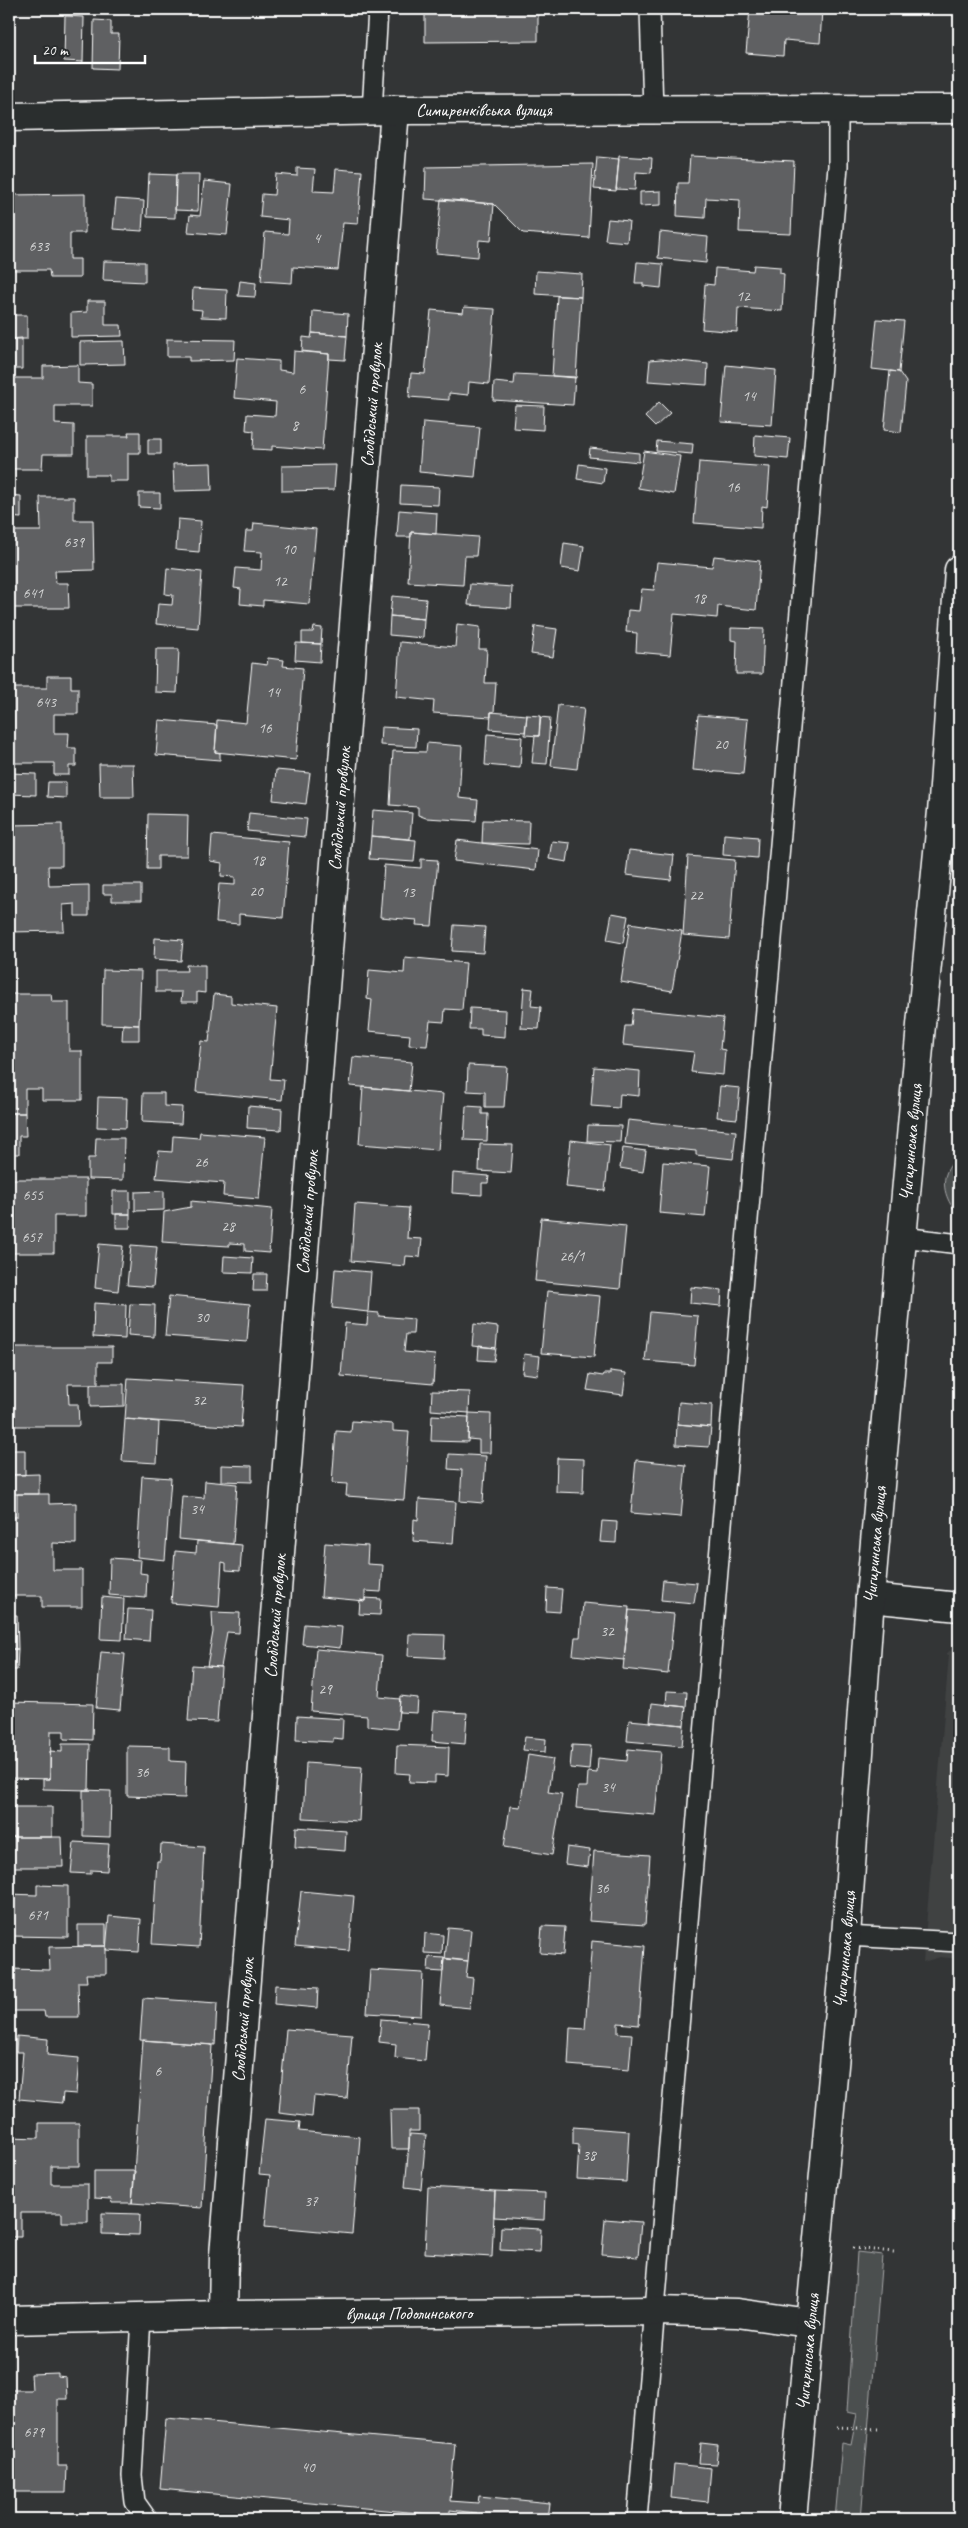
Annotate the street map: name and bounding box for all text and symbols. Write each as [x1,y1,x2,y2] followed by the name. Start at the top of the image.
[35,32,145,64] scale bar
[42,41,69,60] text: 20 m
[416,99,553,121] street label: Симиренківська вулиця
[314,229,322,248] house number: 4
[29,237,50,256] house number: 633
[736,287,751,306] house number: 12
[356,341,387,468] street label: Слобідський провулок
[299,380,307,399] house number: 6
[742,387,757,406] house number: 14
[292,416,300,435] house number: 8
[726,478,741,497] house number: 16
[64,533,85,552] house number: 639
[282,540,297,559] house number: 10
[273,572,288,591] house number: 12
[23,584,44,603] house number: 641
[692,589,707,608] house number: 18
[266,683,281,702] house number: 14
[36,693,57,712] house number: 643
[258,719,273,738] house number: 16
[714,735,729,754] house number: 20
[323,745,355,871] street label: Слобідський провулок
[251,851,266,870] house number: 18
[249,882,264,901] house number: 20
[401,883,416,902] house number: 13
[689,886,704,905] house number: 22
[894,1081,927,1201] street label: Чигиринська вулиця
[291,1148,323,1275] street label: Слобідський провулок
[194,1153,209,1172] house number: 26
[23,1186,44,1205] house number: 655
[221,1217,236,1236] house number: 28
[22,1228,43,1247] house number: 657
[559,1247,586,1266] house number: 26/1
[195,1308,210,1327] house number: 30
[192,1391,207,1410] house number: 32
[859,1484,891,1604] street label: Чигиринська вулиця
[190,1500,205,1519] house number: 34
[259,1552,291,1679] street label: Слобідський провулок
[600,1622,615,1641] house number: 32
[318,1680,333,1699] house number: 29
[135,1763,150,1782] house number: 36
[601,1778,616,1797] house number: 34
[595,1879,610,1898] house number: 36
[828,1889,860,2009] street label: Чигиринська вулиця
[28,1906,49,1925] house number: 671
[227,1956,259,2082] street label: Слобідський провулок
[155,2062,163,2081] house number: 6
[582,2146,597,2165] house number: 38
[304,2192,319,2211] house number: 37
[791,2291,824,2411] street label: Чигиринська вулиця
[346,2302,474,2325] street label: вулиця Подолинського
[24,2423,45,2442] house number: 679
[301,2458,316,2477] house number: 40

